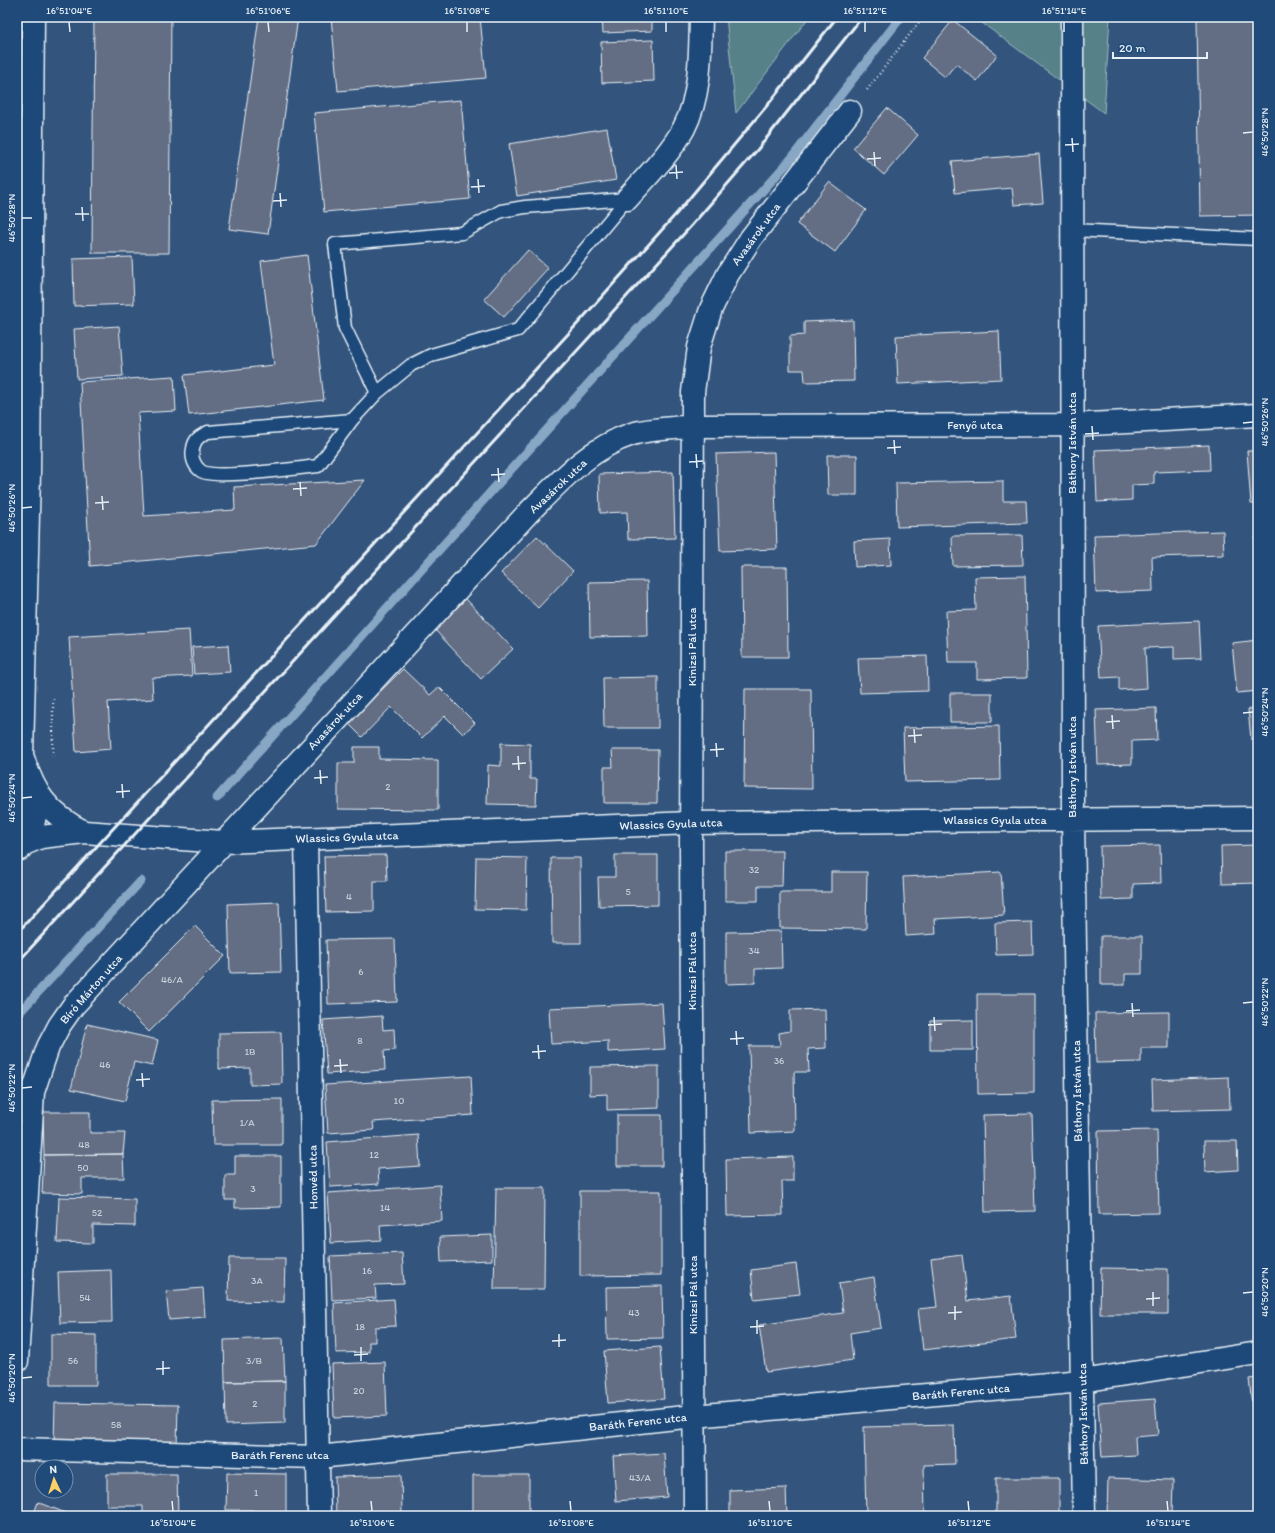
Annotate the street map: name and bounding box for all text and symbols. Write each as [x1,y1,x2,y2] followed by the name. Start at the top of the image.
[46,4,92,17] text: 16°51'04"E
[245,4,291,17] text: 16°51'06"E
[444,4,490,17] text: 16°51'08"E
[644,4,689,17] text: 16°51'10"E
[843,4,887,17] text: 16°51'12"E
[1042,4,1087,17] text: 16°51'14"E
[1113,34,1207,60] scale bar
[1119,41,1146,55] text: 20 m
[1258,107,1271,156] text: 46°50'28"N
[5,193,18,242] text: 46°50'28"N
[729,199,784,268] street label: Avasárok utca
[1065,392,1079,494] street label: Báthory István utca
[1258,398,1271,446] text: 46°50'26"N
[947,418,1004,432] street label: Fenyő utca
[526,455,590,516] street label: Avasárok utca
[5,484,18,532] text: 46°50'26"N
[685,608,699,686] street label: Kinizsi Pál utca
[1258,687,1271,737] text: 46°50'24"N
[305,689,366,753] street label: Avasárok utca
[1065,716,1079,818] street label: Báthory István utca
[5,773,18,823] text: 46°50'24"N
[385,780,391,793] house number: 2
[943,813,1047,827] street label: Wlassics Gyula utca
[619,815,724,833] street label: Wlassics Gyula utca
[295,828,400,846] street label: Wlassics Gyula utca
[749,863,760,876] house number: 32
[625,885,631,898] house number: 5
[346,890,352,903] house number: 4
[685,932,699,1010] street label: Kinizsi Pál utca
[748,944,760,957] house number: 34
[57,951,126,1027] street label: Bíró Márton utca
[358,965,364,978] house number: 6
[161,973,184,986] house number: 46/A
[1258,978,1271,1026] text: 46°50'22"N
[357,1034,363,1047] house number: 8
[1069,1040,1085,1142] street label: Báthory István utca
[244,1045,256,1058] house number: 1B
[774,1054,784,1067] house number: 36
[99,1058,111,1071] house number: 46
[5,1064,18,1112] text: 46°50'22"N
[394,1094,404,1107] house number: 10
[239,1116,255,1129] house number: 1/A
[78,1138,90,1151] house number: 48
[305,1144,321,1209] street label: Honvéd utca
[369,1148,380,1161] house number: 12
[77,1161,89,1174] house number: 50
[250,1182,256,1195] house number: 3
[380,1201,390,1214] house number: 14
[92,1206,103,1219] house number: 52
[686,1256,700,1334] street label: Kinizsi Pál utca
[362,1264,372,1277] house number: 16
[1258,1267,1271,1317] text: 46°50'20"N
[251,1274,264,1287] house number: 3A
[79,1291,91,1304] house number: 54
[628,1306,640,1319] house number: 43
[355,1320,366,1333] house number: 18
[5,1353,18,1403] text: 46°50'20"N
[68,1354,78,1367] house number: 56
[246,1354,263,1367] house number: 3/B
[1075,1363,1091,1465] street label: Báthory István utca
[911,1381,1011,1403] street label: Baráth Ferenc utca
[353,1384,365,1397] house number: 20
[252,1397,258,1410] house number: 2
[588,1410,688,1434] street label: Baráth Ferenc utca
[111,1418,122,1431] house number: 58
[231,1448,330,1462] street label: Baráth Ferenc utca
[34,1459,74,1499] north arrow
[49,1463,58,1476] text: N
[629,1471,652,1484] house number: 43/A
[254,1486,259,1499] house number: 1
[150,1516,196,1529] text: 16°51'04"E
[349,1516,395,1529] text: 16°51'06"E
[548,1516,594,1529] text: 16°51'08"E
[748,1516,793,1529] text: 16°51'10"E
[947,1516,991,1529] text: 16°51'12"E
[1146,1516,1191,1529] text: 16°51'14"E

